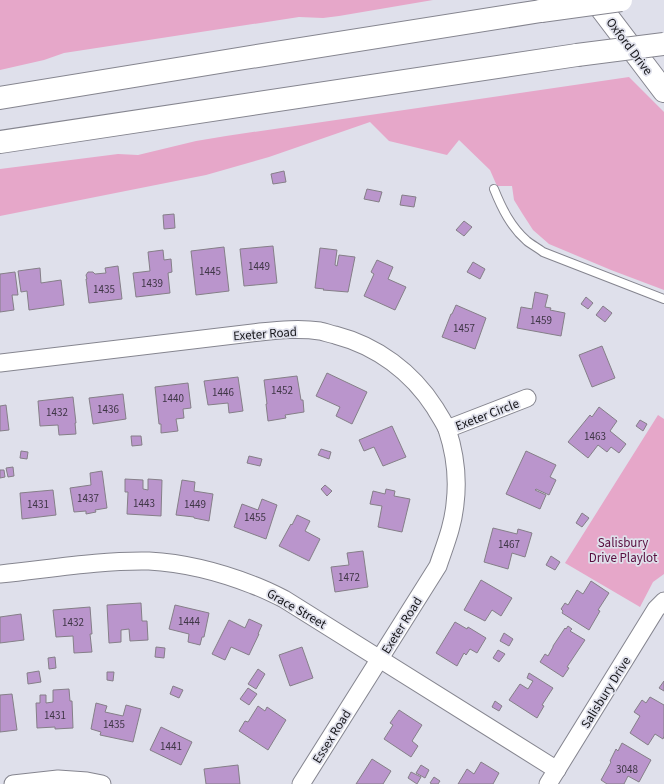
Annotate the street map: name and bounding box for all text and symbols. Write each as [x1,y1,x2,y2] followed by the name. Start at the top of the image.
[602,14,657,79] street label: Oxford Drive
[248,259,270,274] house number: 1449
[199,264,221,279] house number: 1445
[141,276,163,291] house number: 1439
[93,282,115,297] house number: 1435
[530,313,552,328] house number: 1459
[453,321,475,336] house number: 1457
[233,323,298,345] street label: Exeter Road
[271,383,293,398] house number: 1452
[212,385,234,400] house number: 1446
[162,391,184,406] house number: 1440
[453,395,522,435] street label: Exeter Circle
[97,402,119,417] house number: 1436
[46,405,68,420] house number: 1432
[584,429,606,444] house number: 1463
[77,491,99,506] house number: 1437
[133,496,155,511] house number: 1443
[27,497,49,512] house number: 1431
[184,497,206,512] house number: 1449
[244,510,266,525] house number: 1455
[589,534,658,567] park label: Salisbury Drive Playlot
[498,537,520,552] house number: 1467
[338,570,360,585] house number: 1472
[263,585,330,633] street label: Grace Street
[377,594,426,657] street label: Exeter Road
[178,614,200,629] house number: 1444
[62,615,84,630] house number: 1432
[577,653,635,732] street label: Salisbury Drive
[308,706,355,767] street label: Essex Road
[44,708,66,723] house number: 1431
[103,717,125,732] house number: 1435
[160,739,182,754] house number: 1441
[616,762,638,777] house number: 3048

